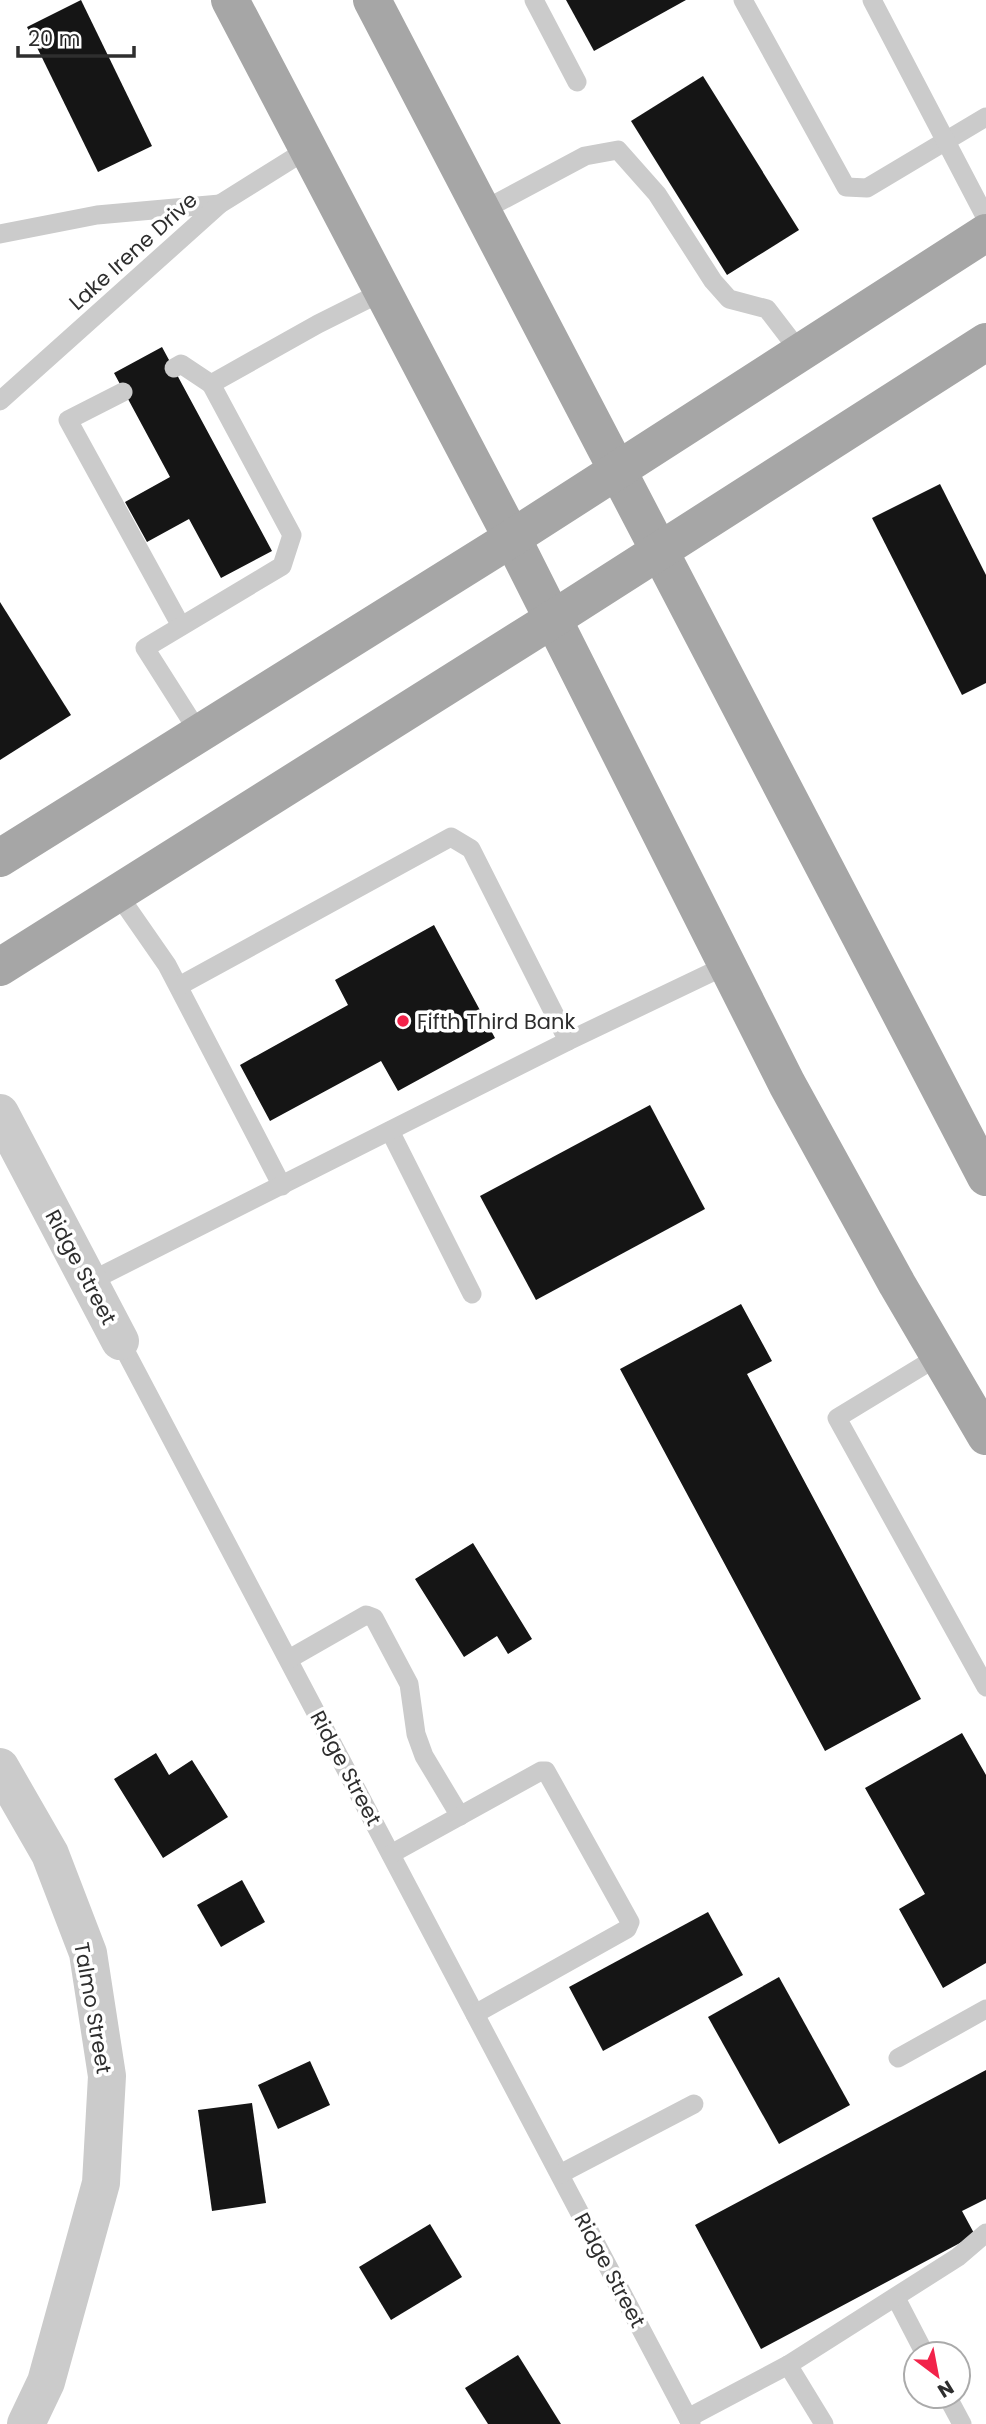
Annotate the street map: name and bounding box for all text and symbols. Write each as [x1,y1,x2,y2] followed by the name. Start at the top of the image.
[18,14,133,58] scale bar
[28,24,81,53] text: 20 m
[63,186,203,316] street label: Lake Irene Drive
[417,1007,575,1036] place label: Fifth Third Bank
[395,1013,411,1029] marker: Fifth Third Bank
[39,1204,123,1330] street label: Ridge Street
[304,1705,388,1831] street label: Ridge Street
[67,1940,119,2076] street label: Talmo Street
[568,2207,652,2333] street label: Ridge Street
[902,2340,972,2410] north arrow
[933,2374,959,2404] text: N

